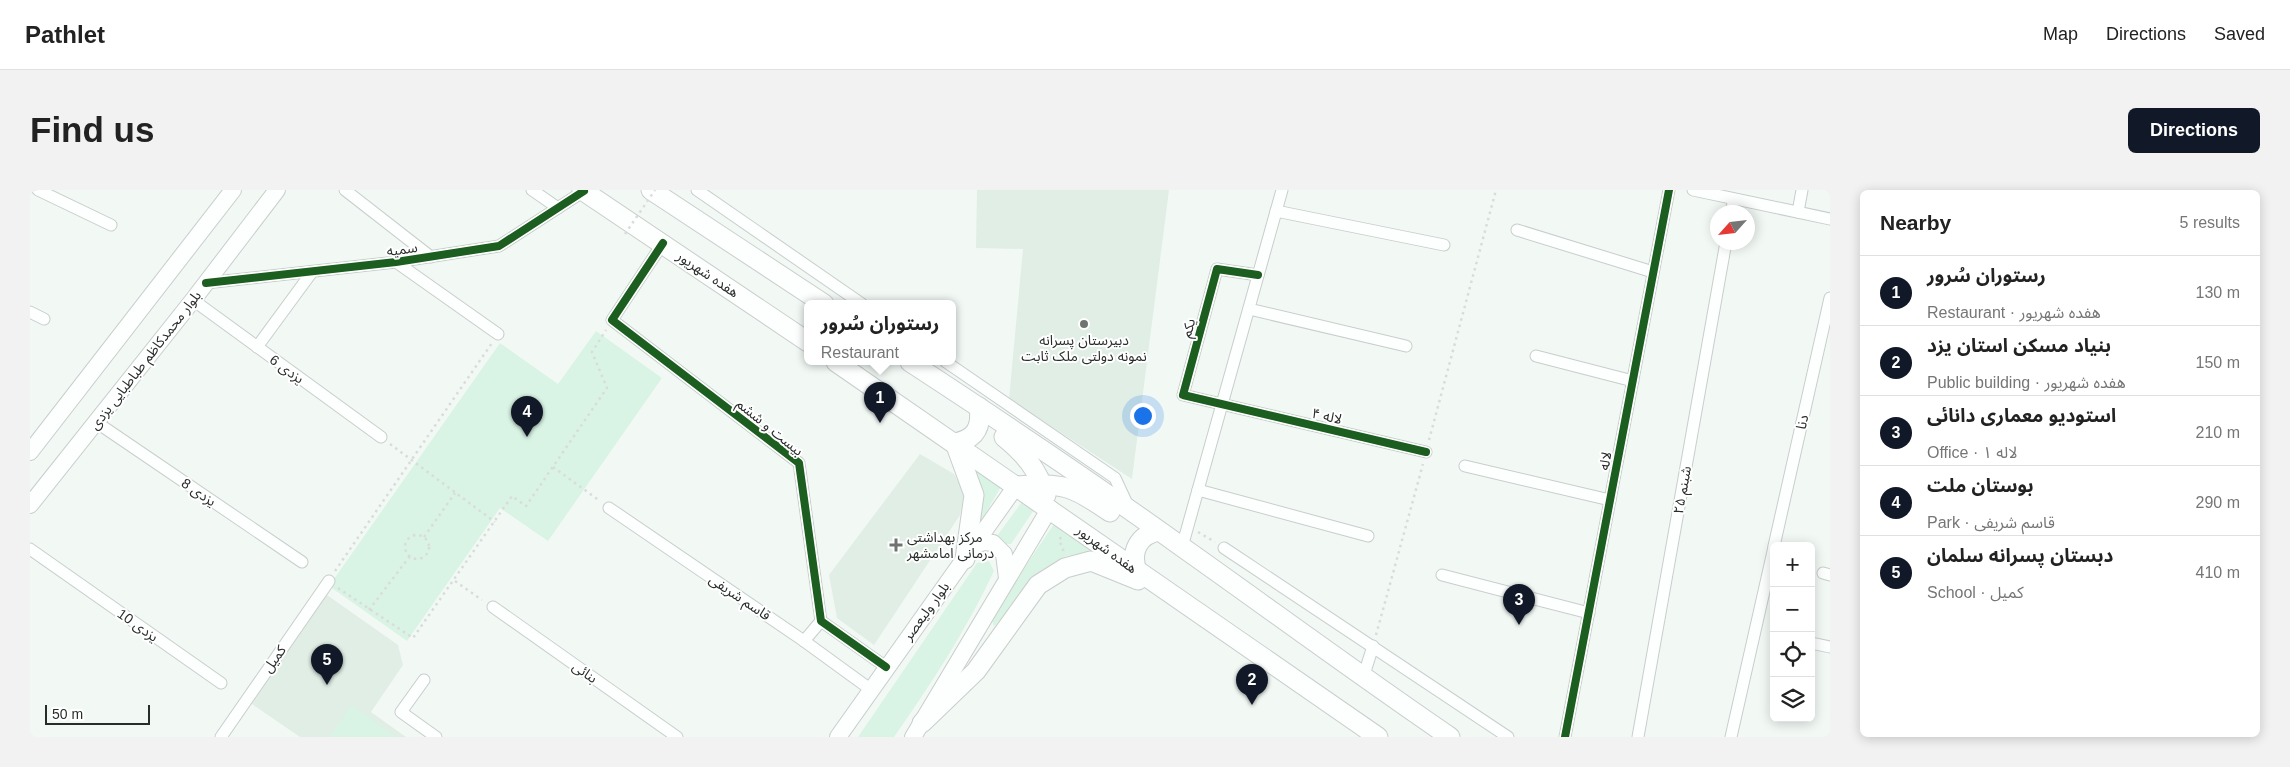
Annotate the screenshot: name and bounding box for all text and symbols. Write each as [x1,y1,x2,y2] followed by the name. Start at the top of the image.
[25,21,105,48] text: Pathlet
[2043,24,2078,44] text: Map
[2106,24,2186,44] text: Directions
[2214,24,2265,44] text: Saved
[2128,108,2260,153] button: Directions
[30,110,154,149] text: Find us
[1710,205,1755,250] north arrow
[1880,211,1951,234] text: Nearby
[2180,214,2240,231] text: 5 results
[385,239,419,259] street label: سمیه
[673,247,742,301] street label: هفده شهریور
[1927,265,2046,286] text: رستوران سُرور
[1892,284,1900,301] text: 1
[2196,284,2240,301] text: 130 m
[86,287,207,434] street label: بلوار محمدکاظم طباطبایی یزدی
[804,300,956,365] popup
[1927,304,2101,321] text: Restaurant · هفده شهریور
[821,313,939,334] text: رستوران سُرور
[1178,317,1201,340] street label: یکم
[1078,318,1090,330] marker: دبیرستان پسرانه نمونه دولتی ملک ثابت
[1021,332,1147,365] place label: دبیرستان پسرانه نمونه دولتی ملک ثابت
[1927,335,2111,356] text: بنیاد مسکن استان یزد
[821,344,899,361] text: Restaurant
[266,351,307,388] street label: یزدی 6
[1892,354,1900,371] text: 2
[2196,354,2240,371] text: 150 m
[1927,374,2126,391] text: Public building · هفده شهریور
[864,382,896,423] pin: 1
[732,395,807,461] street label: بیست و ششم
[511,396,543,437] pin: 4
[1130,403,1156,429] your location
[1310,405,1344,427] street label: لاله ۴
[1927,405,2116,426] text: استودیو معماری دانائی
[1793,413,1811,431] street label: دنا
[1892,424,1900,441] text: 3
[2196,424,2240,441] text: 210 m
[1927,444,2018,461] text: Office · لاله ۱
[1595,450,1615,472] street label: لاله
[1670,465,1697,516] street label: شبنم ۲۵
[178,475,219,510] street label: یزدی 8
[1927,475,2034,496] text: بوستان ملت
[1892,494,1900,511] text: 4
[2196,494,2240,511] text: 290 m
[1927,514,2055,531] text: Park · قاسم شریفی
[1072,521,1140,577] street label: هفده شهریور
[906,529,995,562] place label: مرکز بهداشتی درمانی امامشهر
[889,538,903,552] marker: مرکز بهداشتی درمانی امامشهر
[1770,542,1815,722] map controls
[1770,542,1815,587] button: +
[1927,545,2113,566] text: دبستان پسرانه سلمان
[1892,564,1900,581] text: 5
[2196,564,2240,581] text: 410 m
[705,571,774,626] street label: قاسم شریفی
[899,579,953,645] street label: بلوار ولیعصر
[1503,584,1535,625] pin: 3
[1927,584,2024,601] text: School · کمیل
[1770,587,1815,632] button: −
[114,605,161,646] street label: یزدی 10
[1770,632,1815,677] button: locate
[259,642,290,676] street label: کمیل
[311,644,343,685] pin: 5
[569,658,601,687] street label: بنائی
[1236,664,1268,705] pin: 2
[1770,677,1815,722] button: layers
[45,702,150,725] scale bar
[52,706,83,722] text: 50 m

